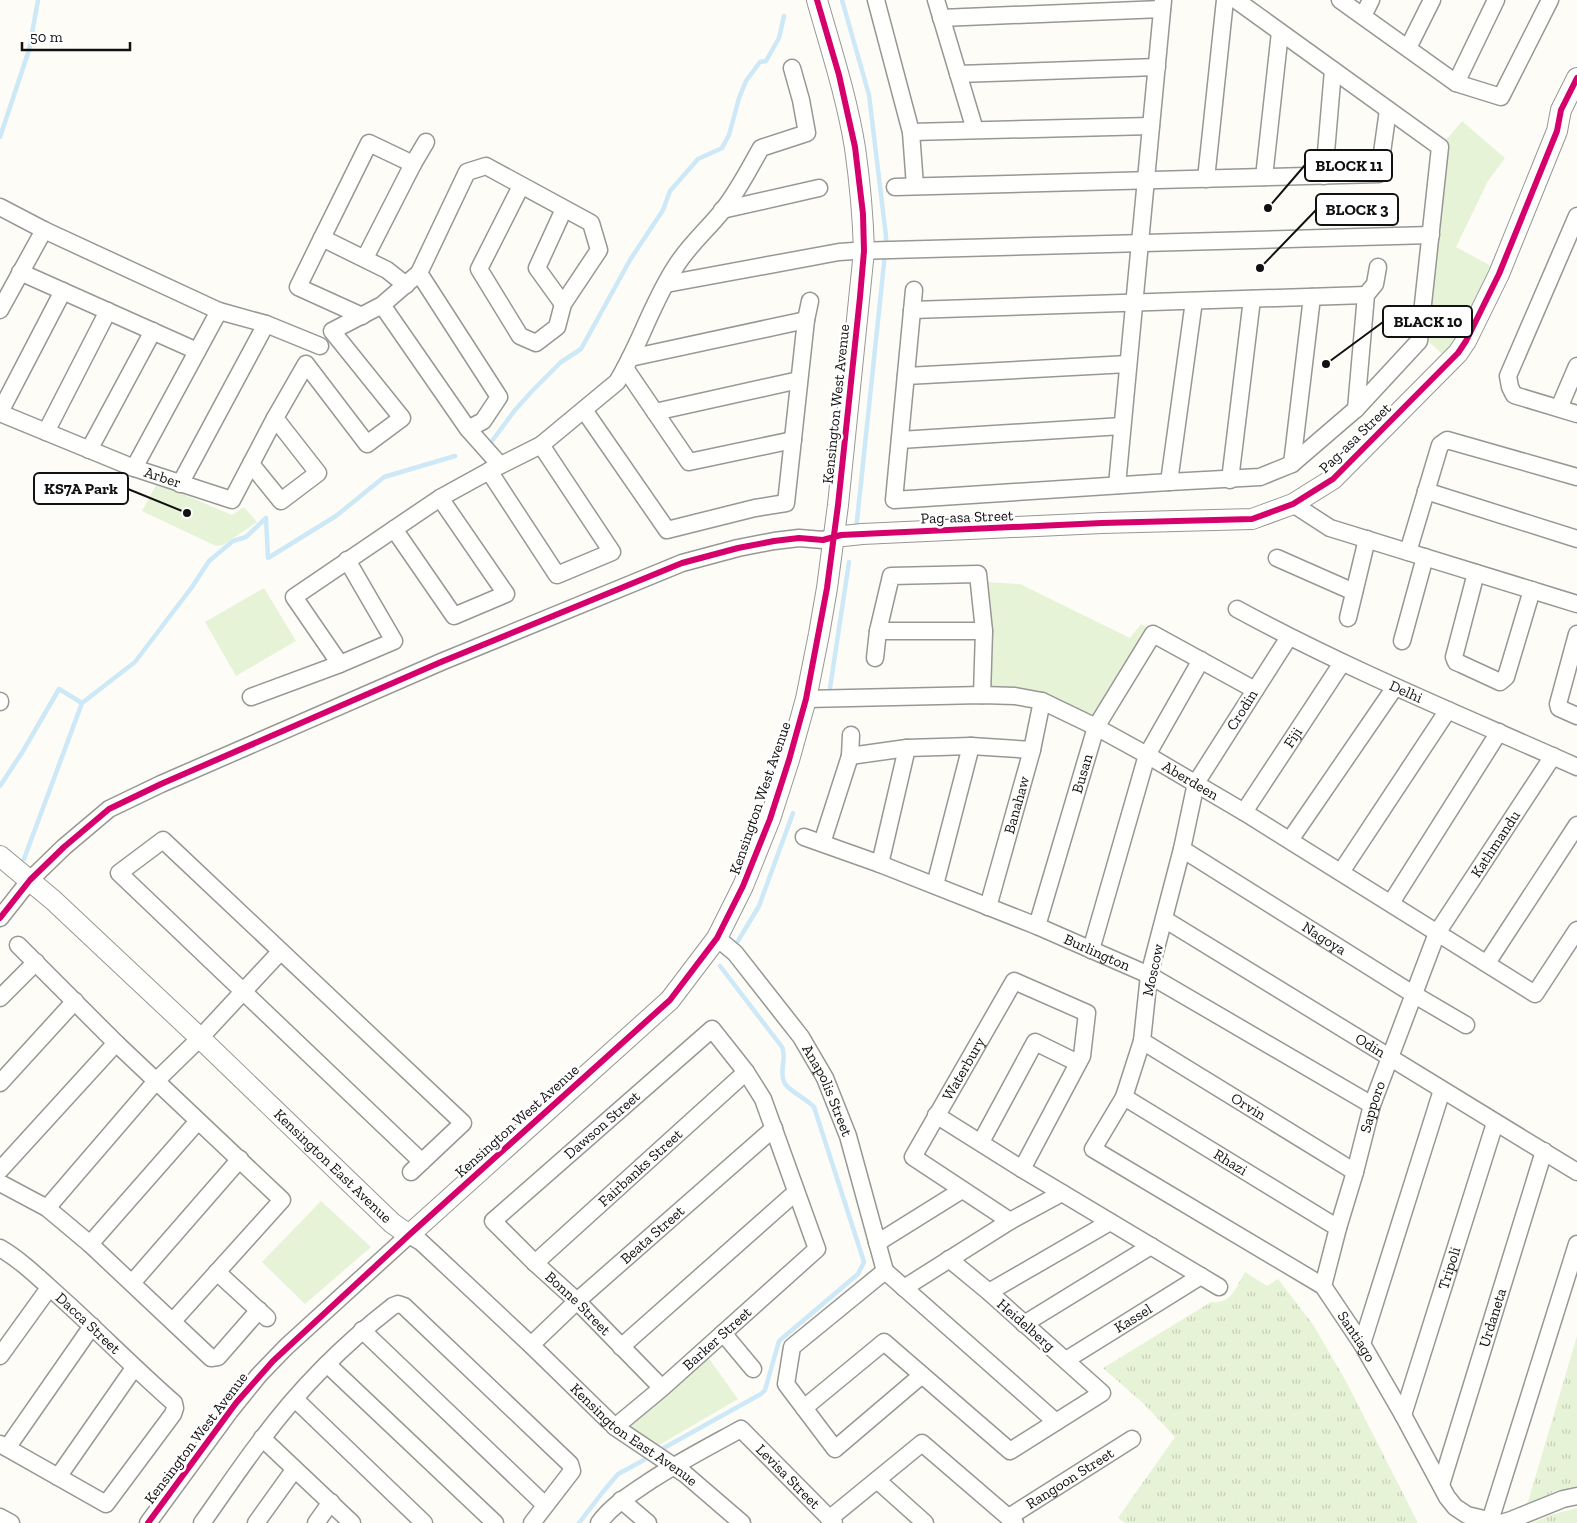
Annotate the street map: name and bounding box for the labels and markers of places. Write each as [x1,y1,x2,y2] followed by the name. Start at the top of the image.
[1305,150,1392,181] callout: BLOCK 11
[1316,194,1398,225] callout: BLOCK 3
[1383,306,1472,337] callout: BLACK 10
[34,473,128,504] callout: KS7A Park

